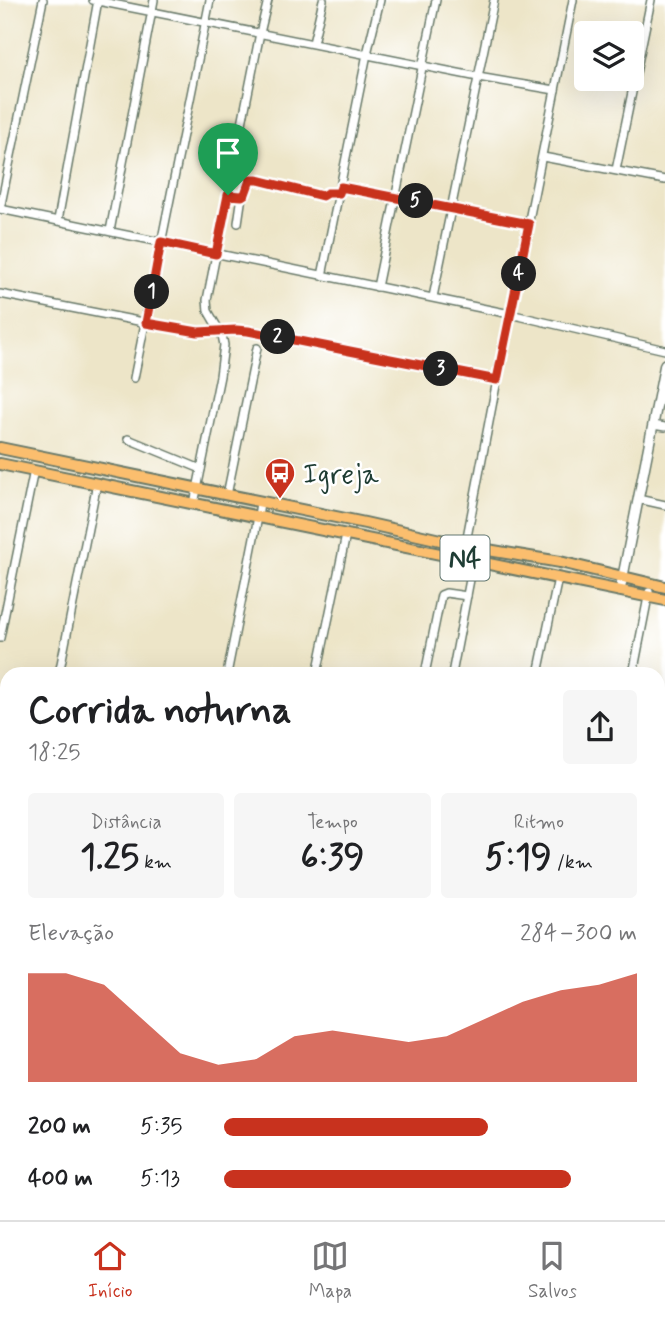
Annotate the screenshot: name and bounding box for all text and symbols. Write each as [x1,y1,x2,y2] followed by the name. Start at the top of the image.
[574,21,644,91] map controls
[574,21,644,91] button: layers
[198,123,258,195] pin
[209,134,247,172] icon: arrive
[398,184,434,218] pin: 5
[410,188,421,213] text: 5
[502,256,536,292] pin: 4
[513,261,524,286] text: 4
[134,274,170,310] pin: 1
[147,279,156,304] text: 1
[260,320,296,354] pin: 2
[273,324,282,349] text: 2
[424,352,458,386] pin: 3
[436,356,445,381] text: 3
[263,456,297,500] bus stop icon: Igreja
[303,457,379,494] place label: Igreja
[440,536,490,580] road number: N4
[28,687,292,736] text: Corrida noturna
[563,690,637,764] button: share
[28,738,81,768] text: 18:25
[90,810,162,835] text: Distância
[307,810,358,835] text: Tempo
[514,810,564,835] text: Ritmo
[80,835,139,881] text: 1.25
[301,835,364,881] text: 6:39
[485,835,552,881] text: 5:19
[139,850,172,875] text: km
[552,850,593,875] text: /km
[28,919,114,949] text: Elevação
[520,919,637,949] text: 284–300 m
[28,1112,91,1142] text: 200 m
[140,1112,183,1142] text: 5:35
[28,1164,93,1194] text: 400 m
[140,1164,180,1194] text: 5:13
[88,1237,133,1304] tab: Início
[309,1237,352,1304] tab: Mapa
[528,1237,577,1304] tab: Salvos

